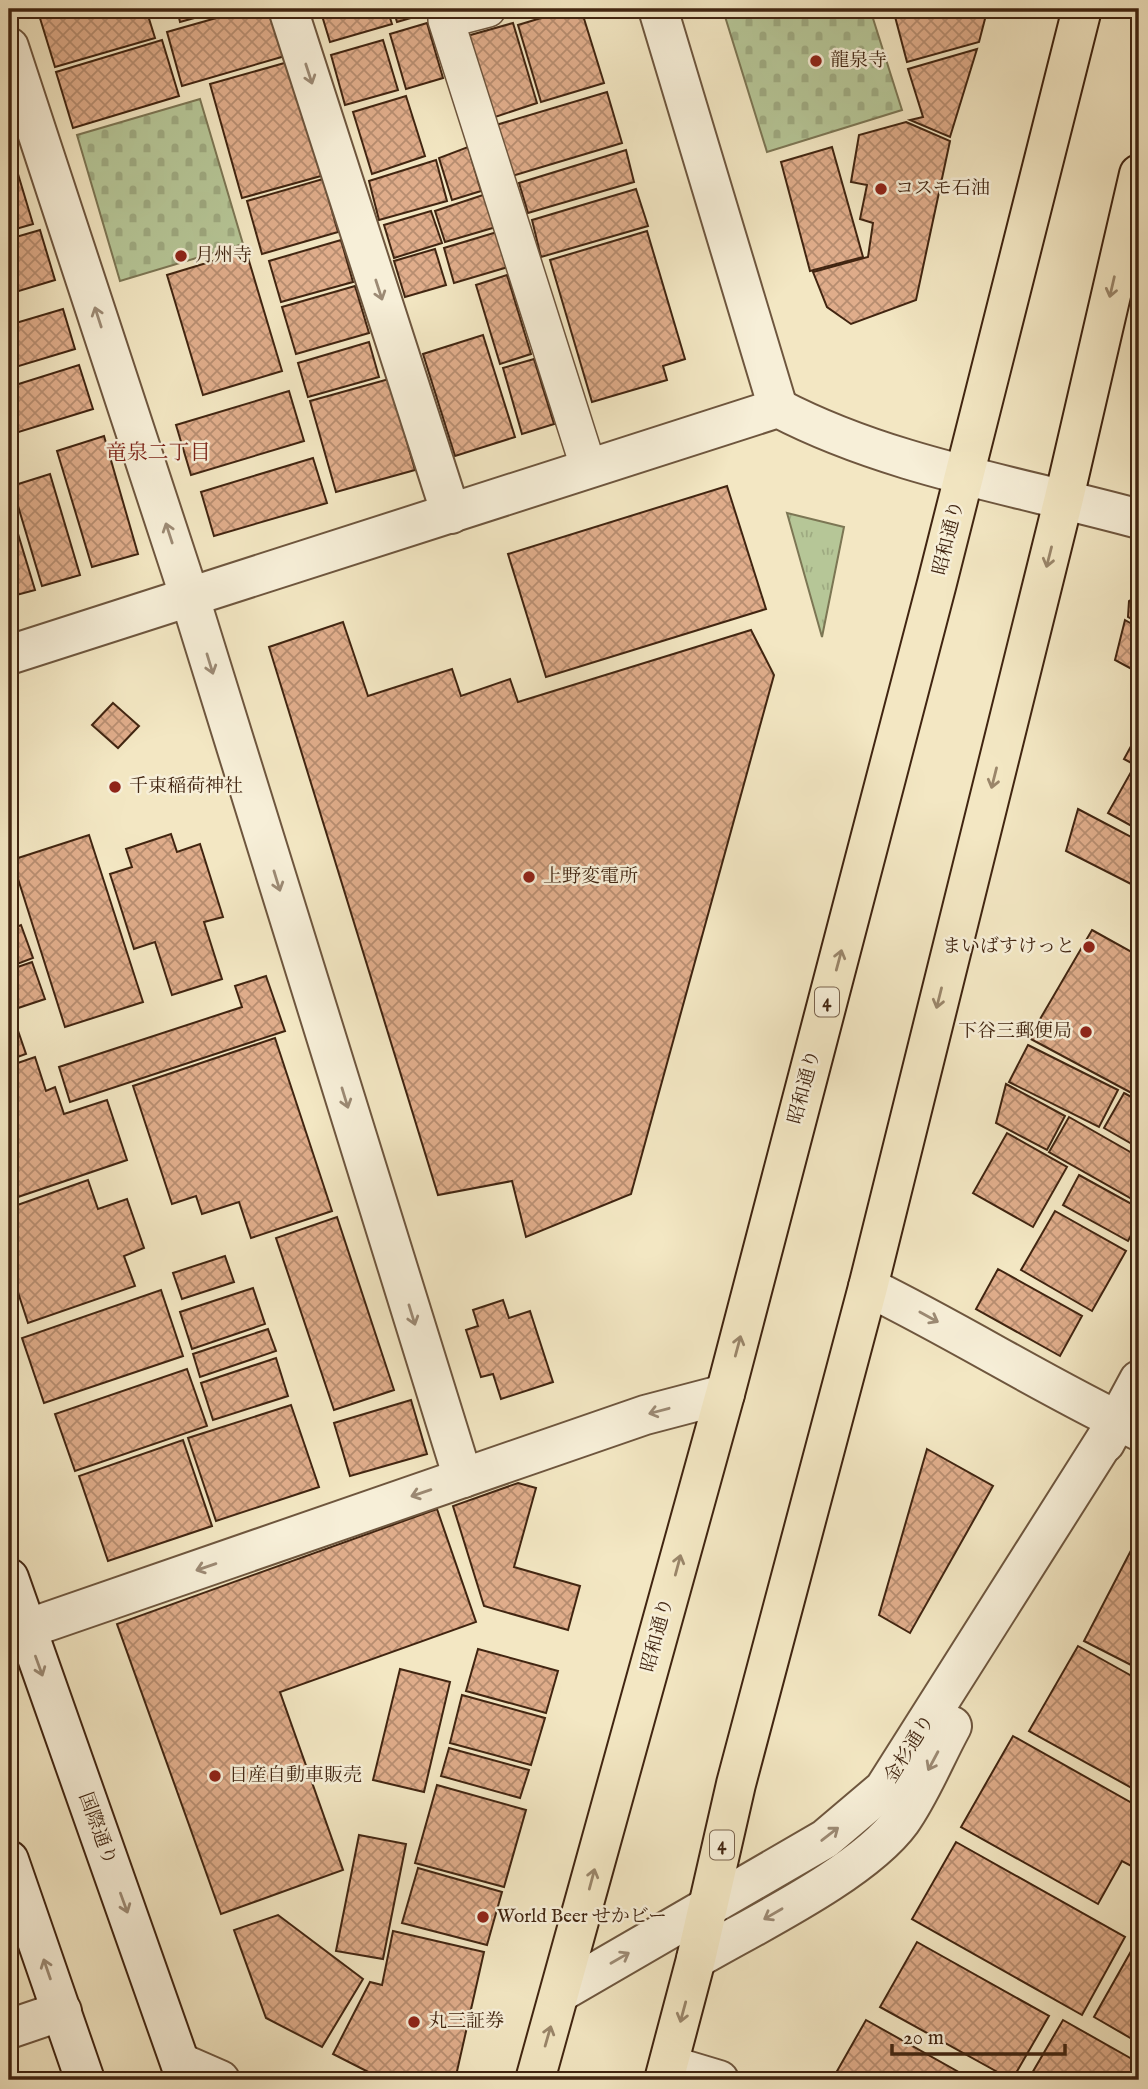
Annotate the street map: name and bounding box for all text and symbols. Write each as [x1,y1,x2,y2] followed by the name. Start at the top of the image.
[830,49,887,73] place label: 龍泉寺
[808,53,824,69] marker: 龍泉寺
[304,62,316,84] one-way arrow
[895,177,990,201] place label: コスモ石油
[873,181,889,197] marker: コスモ石油
[195,244,252,268] place label: 月州寺
[173,248,189,264] marker: 月州寺
[1104,275,1118,298] one-way arrow
[374,279,386,301] one-way arrow
[91,307,103,329] one-way arrow
[106,440,211,467] district label: 竜泉二丁目
[928,498,970,578] street label: 昭和通り
[162,523,174,545] one-way arrow
[1042,545,1055,568] one-way arrow
[204,652,217,674] one-way arrow
[987,766,1000,788] one-way arrow
[129,775,243,799] place label: 千束稲荷神社
[107,779,123,795] marker: 千束稲荷神社
[543,865,638,889] place label: 上野変電所
[521,869,537,885] marker: 上野変電所
[272,870,285,892] one-way arrow
[942,935,1075,959] place label: まいばすけっと
[1081,939,1097,955] marker: まいばすけっと
[833,949,846,971] one-way arrow
[932,986,945,1009] one-way arrow
[815,987,839,1016] road number: 4
[958,1020,1072,1044] place label: 下谷三郵便局
[1078,1024,1094,1040] marker: 下谷三郵便局
[784,1047,826,1127] street label: 昭和通り
[339,1087,352,1109] one-way arrow
[407,1304,420,1326] one-way arrow
[918,1310,938,1324] one-way arrow
[732,1335,745,1357] one-way arrow
[648,1405,671,1418] one-way arrow
[410,1488,432,1500] one-way arrow
[672,1554,685,1576] one-way arrow
[195,1562,217,1574] one-way arrow
[637,1595,679,1675] street label: 昭和通り
[34,1654,46,1676] one-way arrow
[880,1710,940,1788] street label: 金杉通り
[926,1750,939,1771] one-way arrow
[229,1764,362,1788] place label: 日産自動車販売
[207,1768,223,1784] marker: 日産自動車販売
[73,1789,121,1869] street label: 国際通り
[821,1827,839,1842] one-way arrow
[710,1830,734,1859] road number: 4
[586,1868,599,1890] one-way arrow
[119,1892,131,1914] one-way arrow
[497,1905,667,1929] place label: World Beer せかビー
[763,1907,783,1921] one-way arrow
[475,1909,491,1925] marker: World Beer せかビー
[610,1951,630,1965] one-way arrow
[40,1959,52,1981] one-way arrow
[675,2001,688,2023] one-way arrow
[428,2010,504,2034] place label: 丸三証券
[892,2012,1066,2056] scale bar
[406,2014,422,2030] marker: 丸三証券
[903,2025,944,2052] text: 20 m
[543,2026,556,2048] one-way arrow

